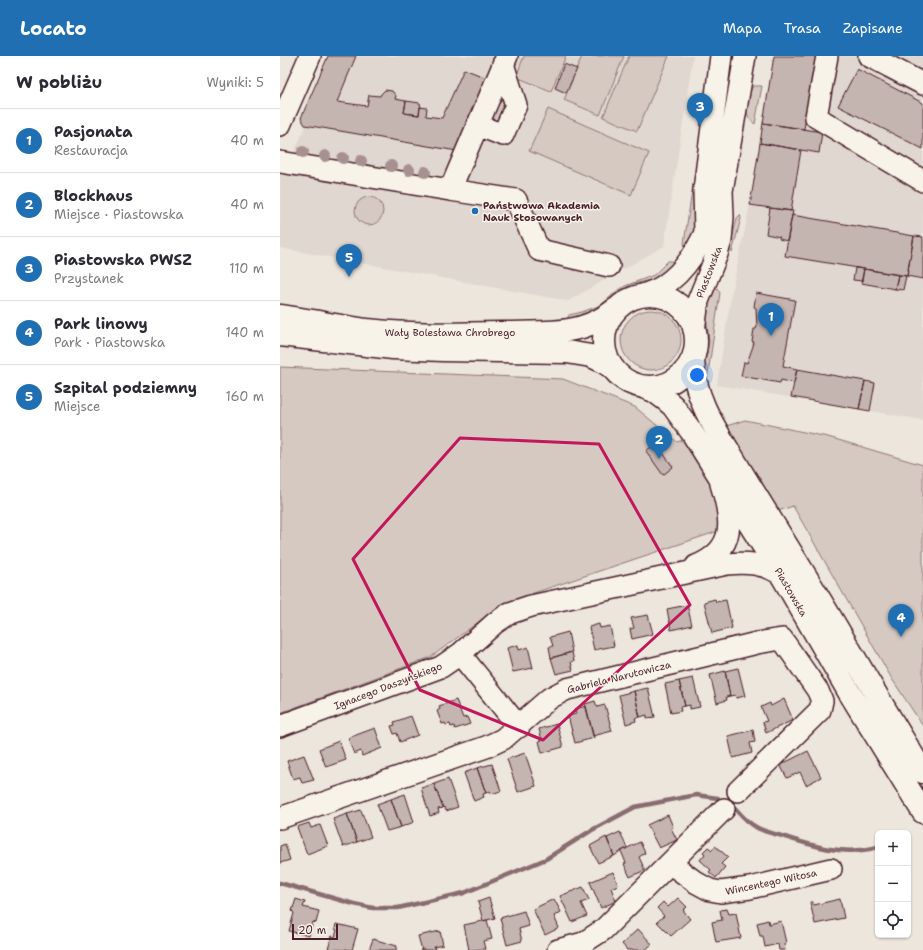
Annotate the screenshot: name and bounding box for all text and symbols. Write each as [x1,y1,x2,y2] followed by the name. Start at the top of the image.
[20,16,87,41] text: Locato
[723,19,762,37] text: Mapa
[784,19,821,37] text: Trasa
[843,19,903,37] text: Zapisane
[16,71,102,93] text: W pobliżu
[207,74,264,91] text: Wyniki: 5
[687,93,713,126] pin: 3
[54,122,132,142] text: Pasjonata
[26,132,32,149] text: 1
[230,132,264,149] text: 40 m
[54,142,128,159] text: Restauracja
[54,186,133,206] text: Blockhaus
[24,196,34,213] text: 2
[230,196,264,213] text: 40 m
[483,199,600,224] place label: Państwowa Akademia Nauk Stosowanych
[54,206,184,223] text: Miejsce · Piastowska
[470,206,480,216] marker: Państwowa Akademia Nauk Stosowanych
[336,244,362,277] pin: 5
[693,244,725,300] street label: Piastowska
[54,250,192,270] text: Piastowska PWSZ
[24,260,34,277] text: 3
[229,260,264,277] text: 110 m
[54,270,124,287] text: Przystanek
[758,303,784,336] pin: 1
[54,314,148,334] text: Park linowy
[24,324,34,341] text: 4
[225,324,264,341] text: 140 m
[385,326,515,339] street label: Wały Bolesława Chrobrego
[54,334,165,351] text: Park · Piastowska
[687,365,707,385] your location
[54,378,197,398] text: Szpital podziemny
[25,388,33,405] text: 5
[226,388,264,405] text: 160 m
[54,398,100,415] text: Miejsce
[646,426,672,459] pin: 2
[772,565,811,619] street label: Piastowska
[888,604,914,637] pin: 4
[566,658,673,696] street label: Gabriela Narutowicza
[332,659,444,713] street label: Ignacego Daszyńskiego
[875,830,911,938] map controls
[875,830,911,866] button: +
[724,866,819,898] street label: Wincentego Witosa
[875,866,911,902] button: −
[875,902,911,938] button: locate
[292,922,338,941] scale bar
[298,923,326,938] text: 20 m

